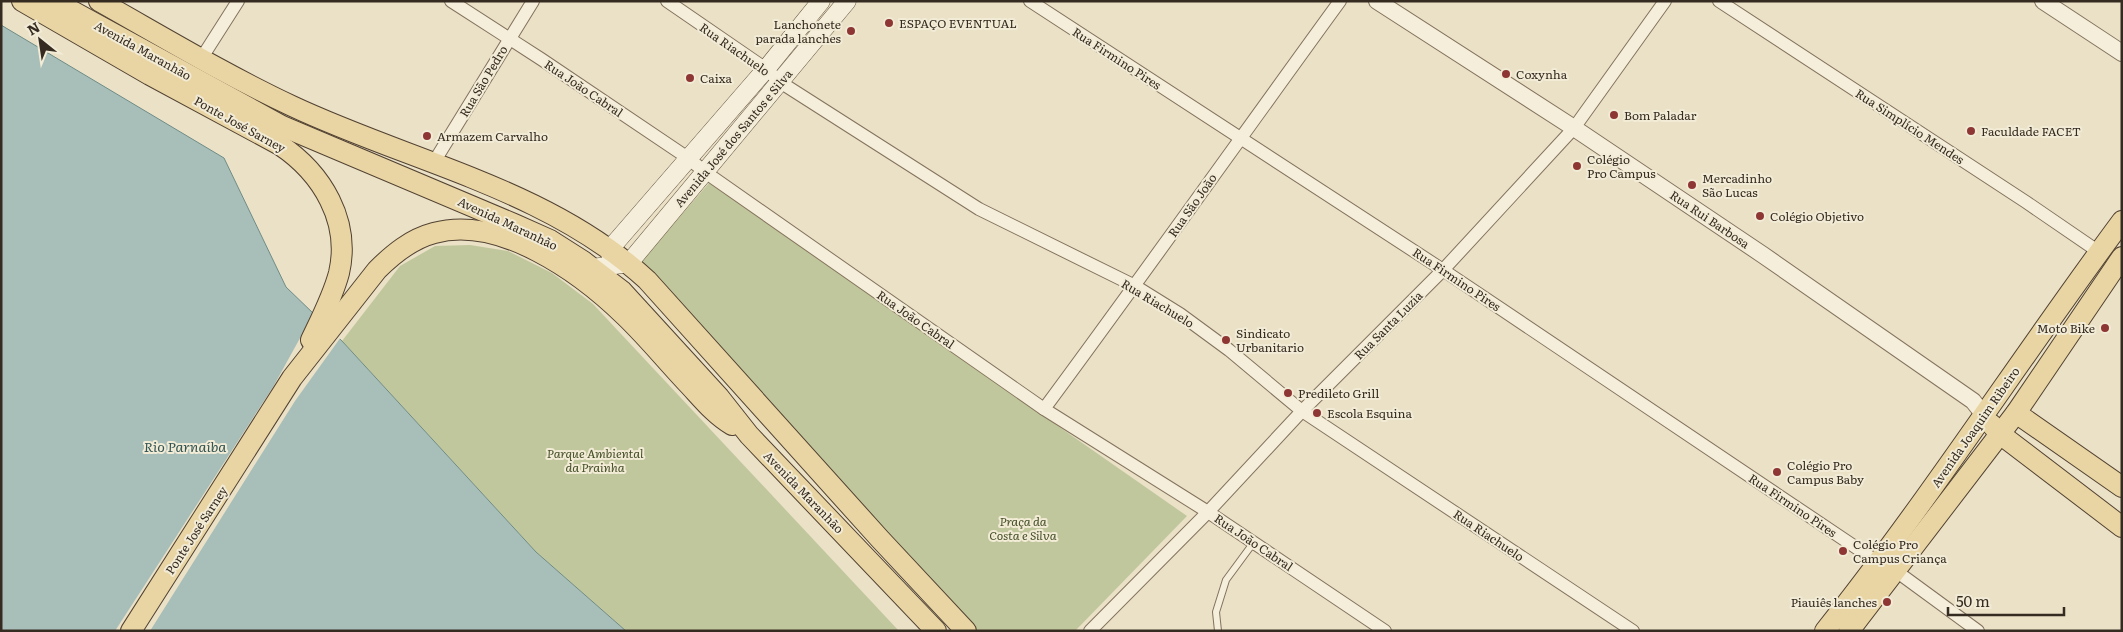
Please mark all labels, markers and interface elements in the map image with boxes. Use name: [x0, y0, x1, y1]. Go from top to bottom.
place label: ESPAÇO EVENTUAL: [899, 14, 1017, 32]
north arrow: [15, 15, 65, 65]
place label: Lanchonete parada lanches: [755, 15, 842, 47]
text: N: [23, 16, 43, 39]
street label: Avenida Maranhão: [91, 16, 195, 84]
marker: ESPAÇO EVENTUAL: [883, 17, 895, 29]
street label: Rua Riachuelo: [696, 18, 774, 80]
street label: Rua Firmino Pires: [1069, 22, 1165, 94]
marker: Lanchonete parada lanches: [845, 25, 857, 37]
street label: Rua São Pedro: [454, 42, 512, 120]
street label: Rua João Cabral: [541, 55, 627, 121]
street label: Avenida José dos Santos e Silva: [670, 65, 797, 211]
place label: Coxynha: [1516, 65, 1568, 83]
marker: Coxynha: [1500, 68, 1512, 80]
place label: Caixa: [700, 69, 733, 87]
marker: Caixa: [684, 72, 696, 84]
street label: Rua Simplício Mendes: [1852, 84, 1968, 168]
street label: Ponte José Sarney: [191, 91, 289, 157]
place label: Bom Paladar: [1624, 106, 1697, 124]
marker: Bom Paladar: [1608, 109, 1620, 121]
place label: Faculdade FACET: [1981, 122, 2081, 140]
marker: Faculdade FACET: [1965, 125, 1977, 137]
place label: Armazem Carvalho: [437, 127, 548, 145]
marker: Armazem Carvalho: [421, 130, 433, 142]
place label: Colégio Pro Campus: [1587, 150, 1656, 182]
marker: Colégio Pro Campus: [1571, 160, 1583, 172]
street label: Rua São João: [1163, 169, 1221, 241]
place label: Mercadinho São Lucas: [1702, 169, 1772, 201]
marker: Mercadinho São Lucas: [1686, 179, 1698, 191]
street label: Rua Rui Barbosa: [1667, 186, 1754, 253]
street label: Avenida Maranhão: [455, 192, 561, 254]
place label: Colégio Objetivo: [1770, 207, 1864, 225]
marker: Colégio Objetivo: [1754, 210, 1766, 222]
street label: Rua Firmino Pires: [1409, 243, 1505, 316]
street label: Rua Riachuelo: [1118, 274, 1198, 332]
street label: Rua João Cabral: [873, 285, 959, 353]
street label: Rua Santa Luzia: [1350, 286, 1427, 363]
place label: Moto Bike: [2037, 319, 2095, 337]
marker: Moto Bike: [2099, 322, 2111, 334]
place label: Sindicato Urbanitario: [1236, 324, 1304, 356]
marker: Sindicato Urbanitario: [1220, 334, 1232, 346]
street label: Avenida Joaquim Ribeiro: [1926, 363, 2024, 491]
place label: Predileto Grill: [1298, 384, 1379, 402]
marker: Predileto Grill: [1282, 387, 1294, 399]
place label: Escola Esquina: [1327, 404, 1412, 422]
marker: Escola Esquina: [1311, 407, 1323, 419]
water label: Rio Parnaíba: [144, 436, 226, 456]
park label: Parque Ambiental da Prainha: [547, 444, 644, 476]
street label: Avenida Maranhão: [760, 447, 848, 537]
place label: Colégio Pro Campus Baby: [1787, 456, 1864, 488]
marker: Colégio Pro Campus Baby: [1771, 466, 1783, 478]
street label: Rua Firmino Pires: [1745, 469, 1841, 542]
street label: Ponte José Sarney: [161, 482, 231, 578]
street label: Rua Riachuelo: [1450, 505, 1528, 565]
street label: Rua João Cabral: [1211, 509, 1297, 575]
park label: Praça da Costa e Silva: [989, 512, 1057, 544]
place label: Colégio Pro Campus Criança: [1853, 535, 1947, 567]
marker: Colégio Pro Campus Criança: [1837, 545, 1849, 557]
scale bar: [1948, 584, 2064, 616]
text: 50 m: [1956, 589, 1990, 612]
place label: Piauiês lanches: [1791, 593, 1878, 611]
marker: Piauiês lanches: [1881, 596, 1893, 608]

